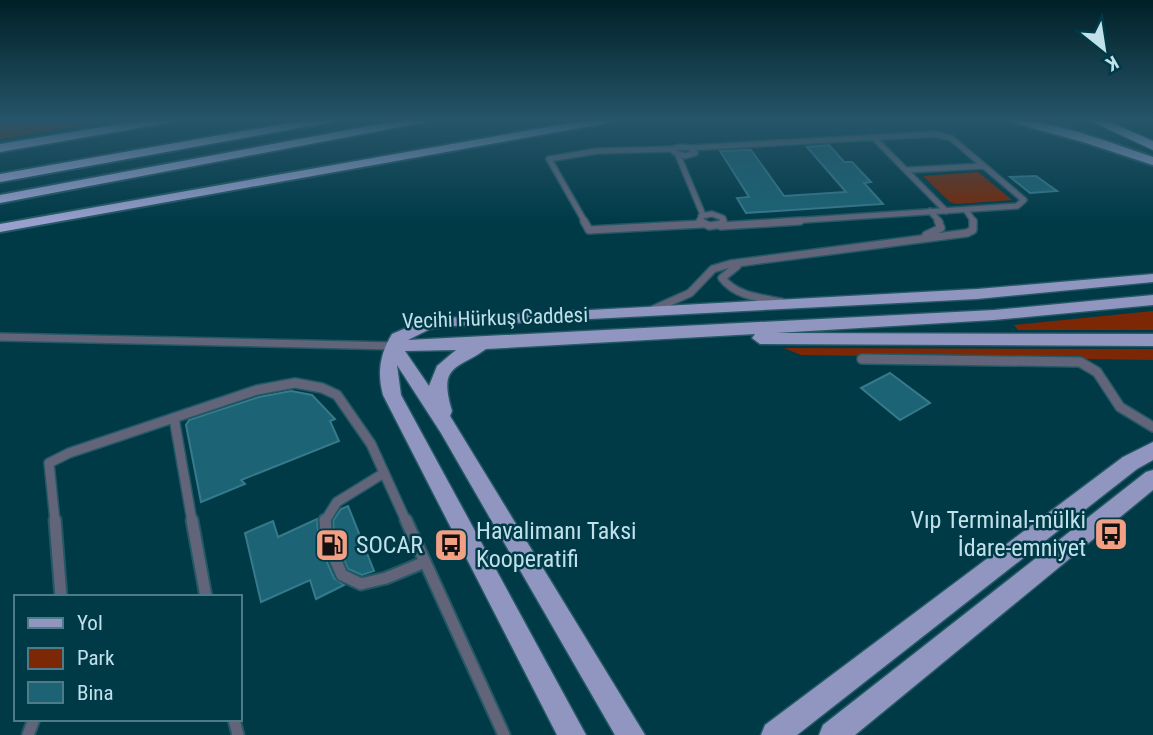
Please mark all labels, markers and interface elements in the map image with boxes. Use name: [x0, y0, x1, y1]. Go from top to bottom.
north arrow: [1069, 14, 1139, 84]
text: K: [1102, 51, 1123, 76]
street label: Vecihi Hürkuş Caddesi: [402, 303, 588, 333]
place label: Vıp Terminal-mülki İdare-emniyet: [910, 506, 1086, 562]
bus stop icon: Vıp Terminal-mülki İdare-emniyet: [1092, 515, 1130, 553]
place label: Havalimanı Taksi Kooperatifi: [476, 517, 637, 573]
fuel station icon: SOCAR: [313, 526, 351, 564]
bus stop icon: Havalimanı Taksi Kooperatifi: [432, 526, 470, 564]
place label: SOCAR: [356, 531, 423, 559]
legend: [14, 595, 242, 721]
text: Yol: [77, 611, 103, 635]
text: Park: [77, 646, 115, 670]
text: Bina: [77, 681, 114, 705]

